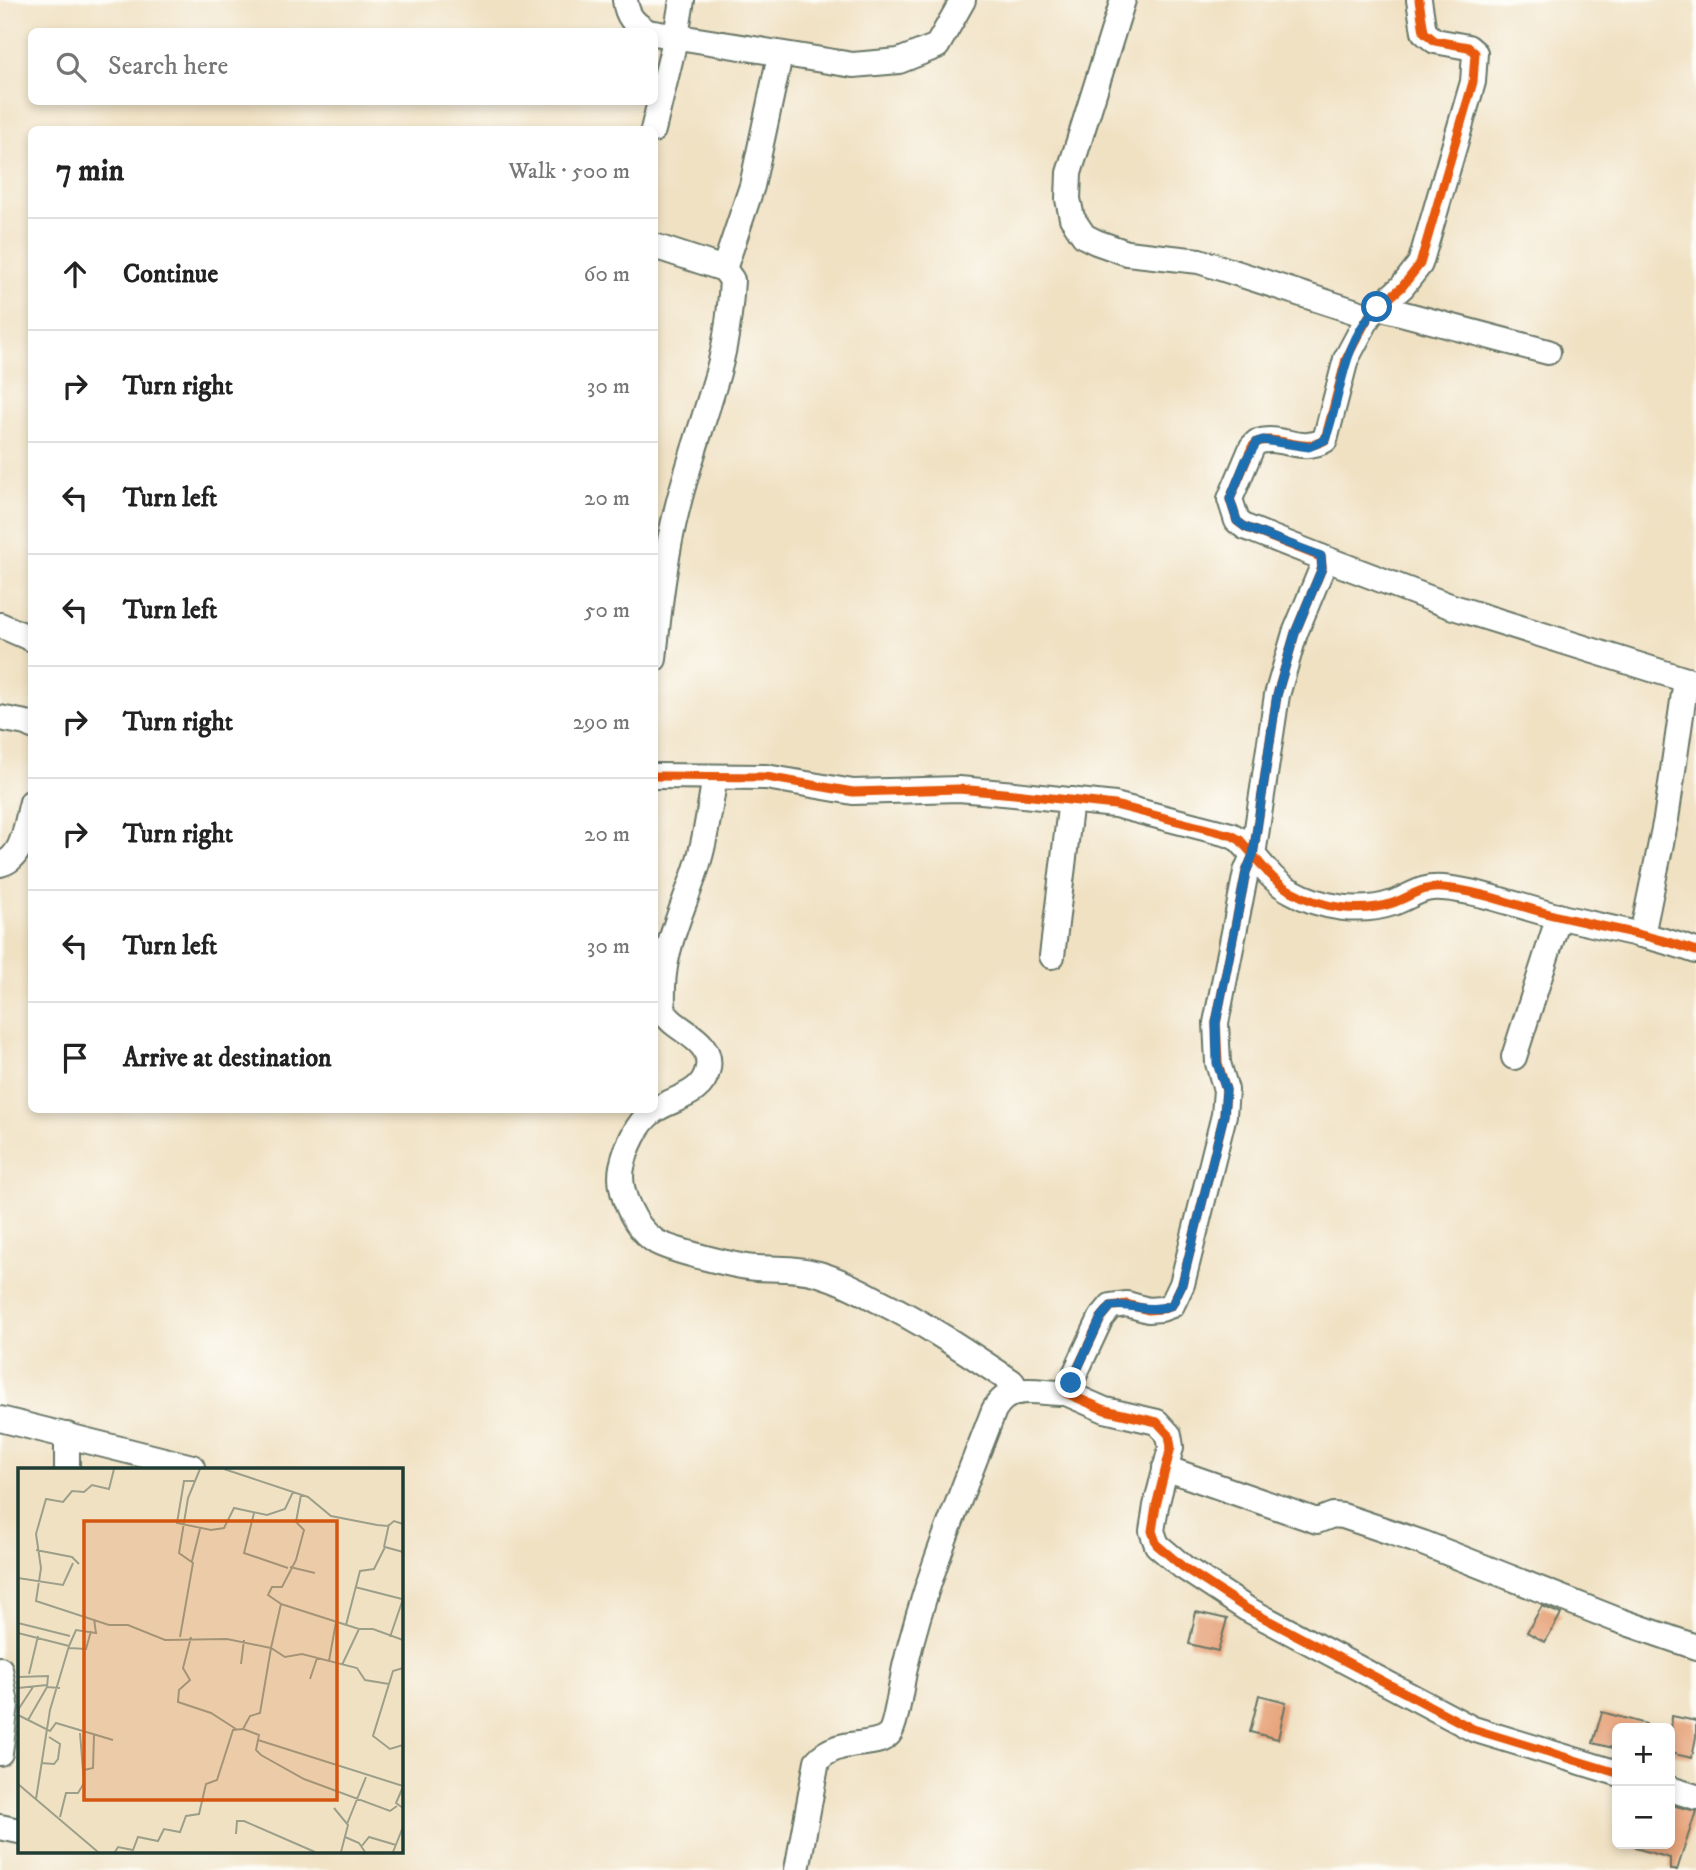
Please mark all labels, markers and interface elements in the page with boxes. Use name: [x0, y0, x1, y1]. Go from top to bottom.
search box: [28, 28, 658, 105]
icon: search: [52, 48, 90, 86]
text: Search here: [108, 50, 228, 83]
text: 7 min: [56, 153, 124, 190]
text: Walk · 500 m: [508, 157, 630, 186]
icon: ahead: [56, 255, 94, 293]
text: Continue: [123, 258, 218, 291]
text: 60 m: [583, 260, 630, 289]
route start: [1361, 291, 1392, 322]
icon: right: [56, 367, 94, 405]
text: Turn right: [123, 370, 233, 403]
text: 30 m: [587, 372, 630, 401]
icon: left: [56, 479, 94, 517]
text: Turn left: [123, 482, 217, 515]
text: 20 m: [584, 484, 630, 513]
icon: left: [56, 591, 94, 629]
text: Turn left: [123, 594, 217, 627]
text: 50 m: [584, 596, 630, 625]
icon: right: [56, 703, 94, 741]
text: Turn right: [123, 706, 233, 739]
text: 290 m: [573, 708, 630, 737]
icon: right: [56, 815, 94, 853]
text: Turn right: [123, 818, 233, 851]
text: 20 m: [584, 820, 630, 849]
icon: left: [56, 927, 94, 965]
text: Turn left: [123, 930, 217, 963]
text: 30 m: [587, 932, 630, 961]
icon: arrive: [56, 1039, 94, 1077]
text: Arrive at destination: [123, 1042, 332, 1075]
route end: [1055, 1367, 1086, 1398]
inset map: [18, 1468, 402, 1853]
map controls: [1612, 1723, 1675, 1849]
button: +: [1612, 1723, 1675, 1786]
button: −: [1612, 1786, 1675, 1849]

